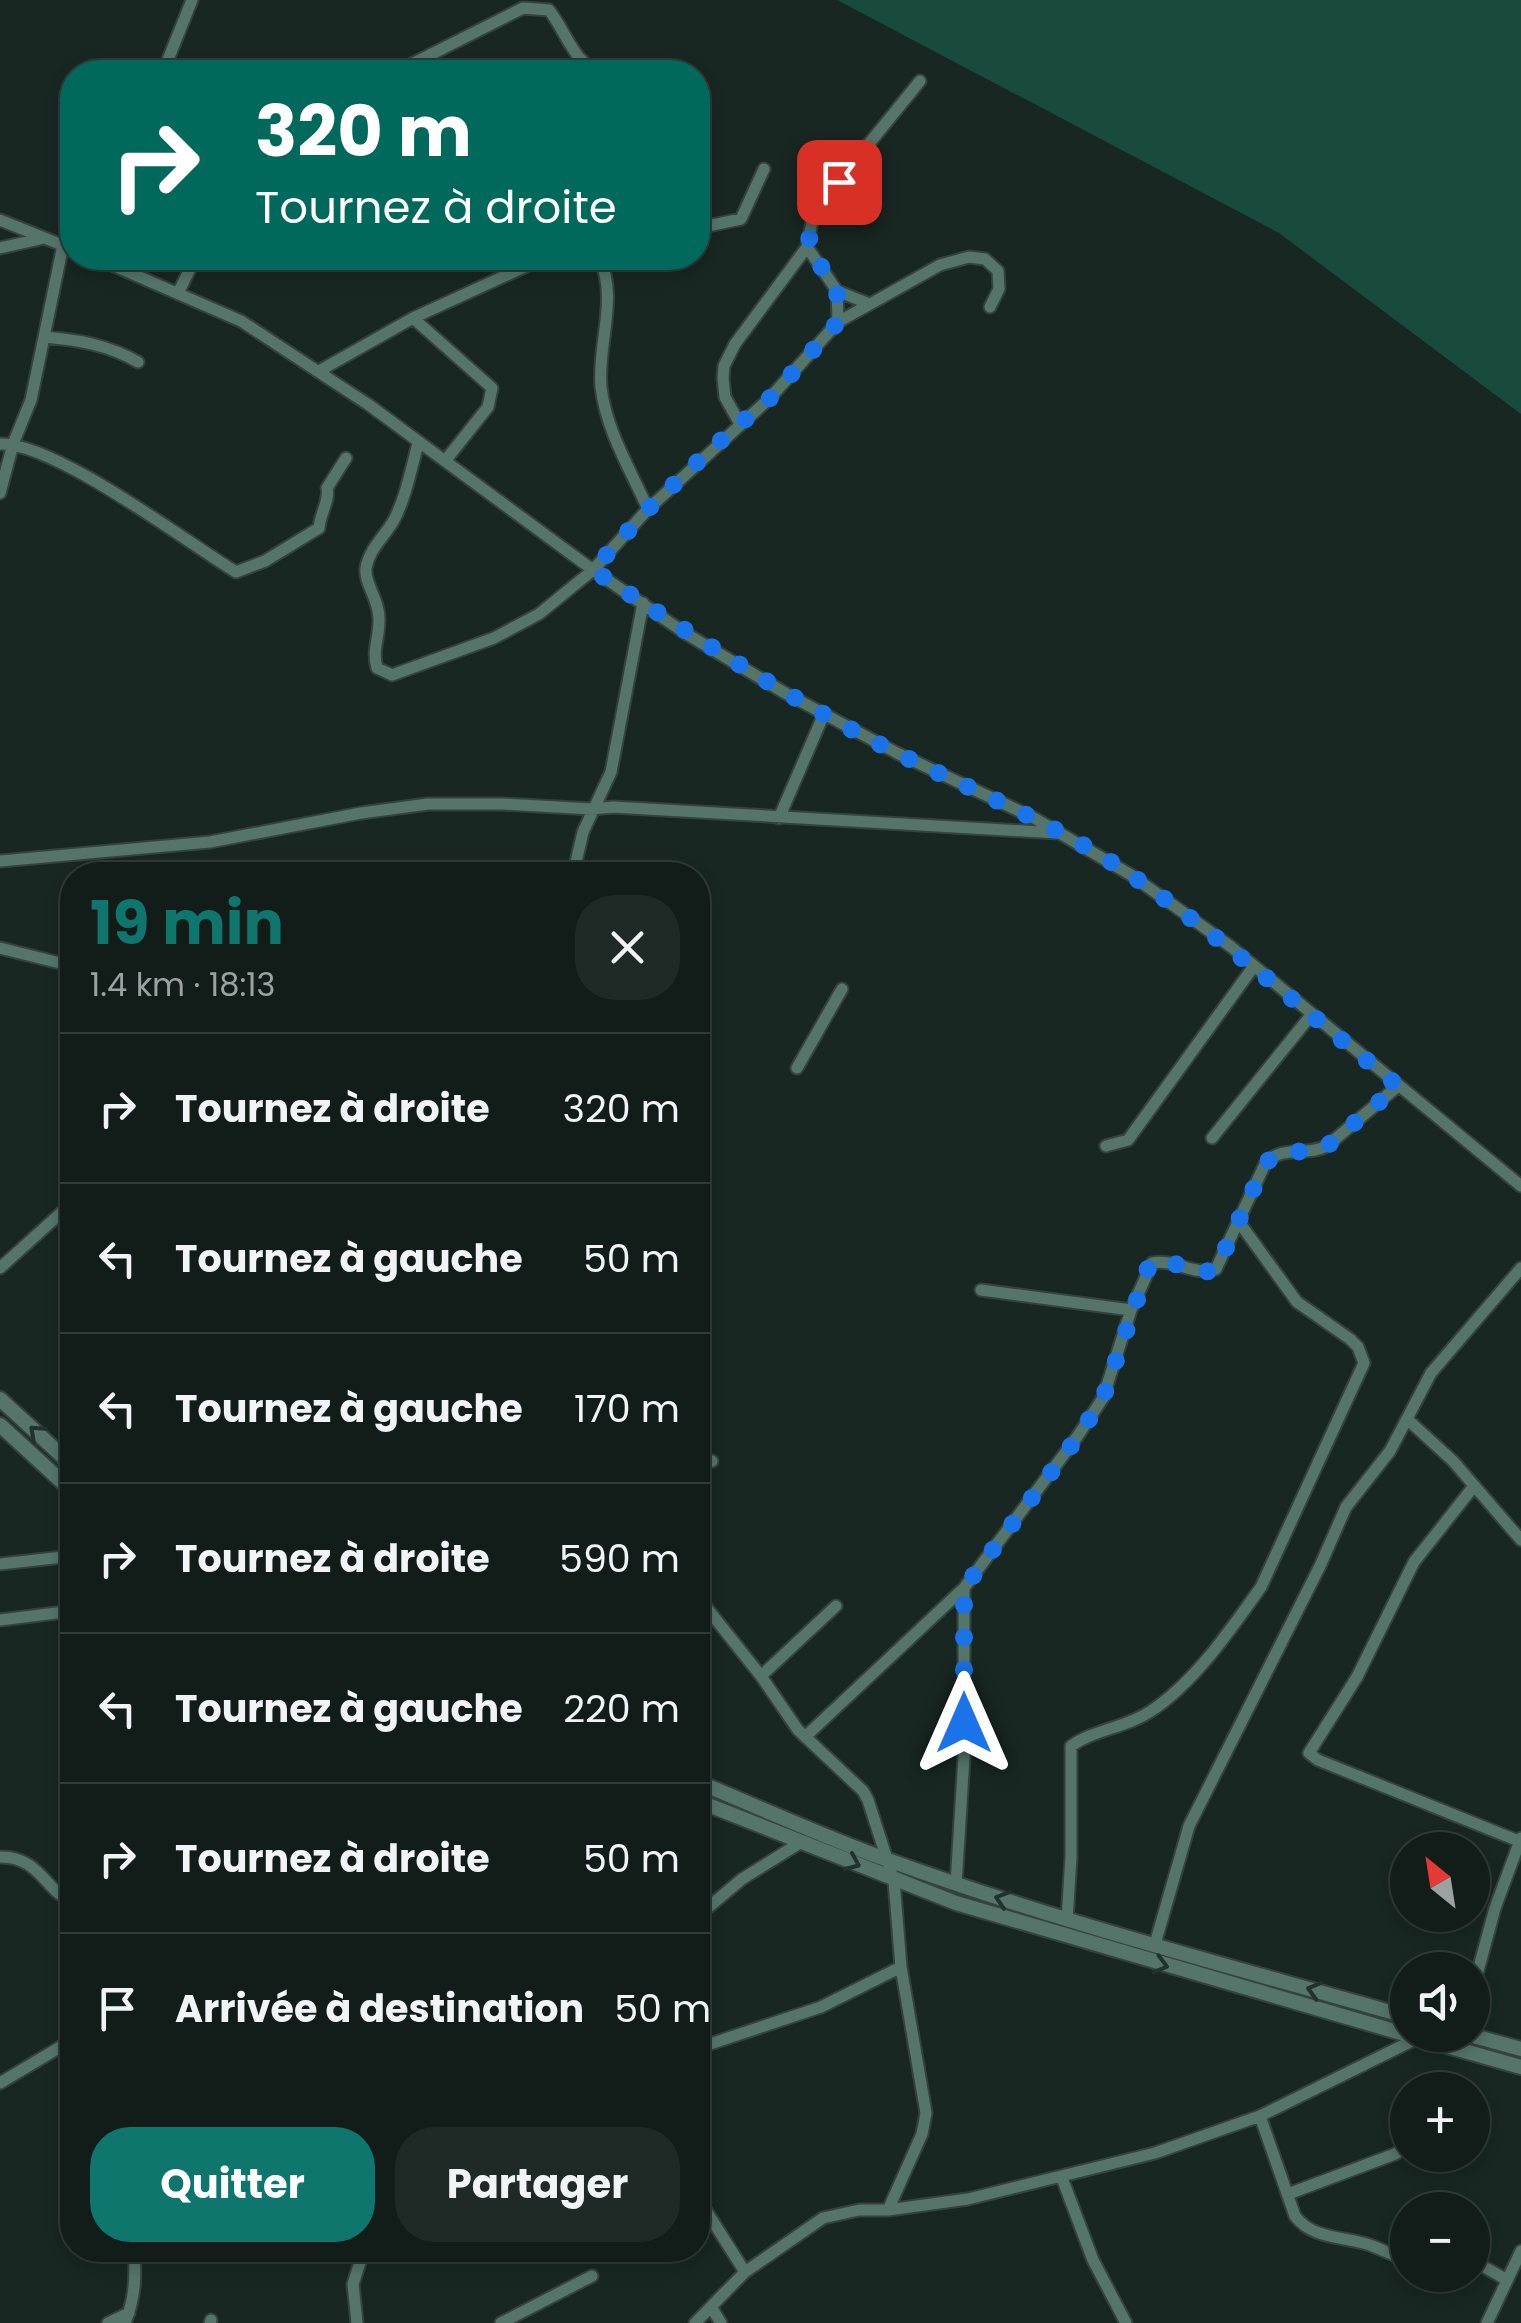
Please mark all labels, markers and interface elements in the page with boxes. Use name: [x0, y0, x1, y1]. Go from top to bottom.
text: 320 m: [255, 82, 472, 181]
icon: right: [90, 100, 220, 230]
pin: [797, 140, 882, 225]
icon: arrive: [812, 155, 867, 210]
text: Tournez à droite: [255, 176, 617, 239]
text: 19 min: [90, 881, 284, 965]
button: close: [575, 895, 680, 1000]
text: 1.4 km · 18:13: [90, 962, 275, 1007]
icon: right: [90, 1081, 145, 1136]
text: Tournez à droite: [175, 1082, 490, 1135]
text: 320 m: [563, 1082, 680, 1135]
icon: left: [90, 1231, 145, 1286]
text: Tournez à gauche: [175, 1232, 523, 1285]
text: 50 m: [583, 1232, 680, 1285]
icon: left: [90, 1381, 145, 1436]
text: Tournez à gauche: [175, 1382, 523, 1435]
text: 170 m: [574, 1382, 680, 1435]
one-way arrow: [29, 1426, 48, 1444]
icon: right: [90, 1531, 145, 1586]
text: Tournez à droite: [175, 1532, 490, 1585]
text: 590 m: [559, 1532, 680, 1585]
position arrow: [912, 1671, 1016, 1775]
icon: left: [90, 1681, 145, 1736]
text: Tournez à gauche: [175, 1682, 523, 1735]
text: 220 m: [563, 1682, 680, 1735]
icon: right: [90, 1831, 145, 1886]
text: Tournez à droite: [175, 1832, 490, 1885]
text: 50 m: [583, 1832, 680, 1885]
north arrow: [1390, 1832, 1490, 1932]
map controls: [1390, 1832, 1490, 2292]
one-way arrow: [843, 1851, 861, 1871]
one-way arrow: [994, 1891, 1011, 1911]
button: sound: [1390, 1952, 1490, 2052]
one-way arrow: [1152, 1953, 1170, 1974]
icon: arrive: [90, 1981, 145, 2036]
one-way arrow: [1306, 1981, 1323, 2002]
text: Arrivée à destination: [175, 1982, 584, 2035]
text: 50 m: [614, 1982, 711, 2035]
button: +: [1390, 2072, 1490, 2172]
button: Quitter: [90, 2127, 375, 2242]
button: Partager: [395, 2127, 680, 2242]
button: −: [1390, 2192, 1490, 2292]

